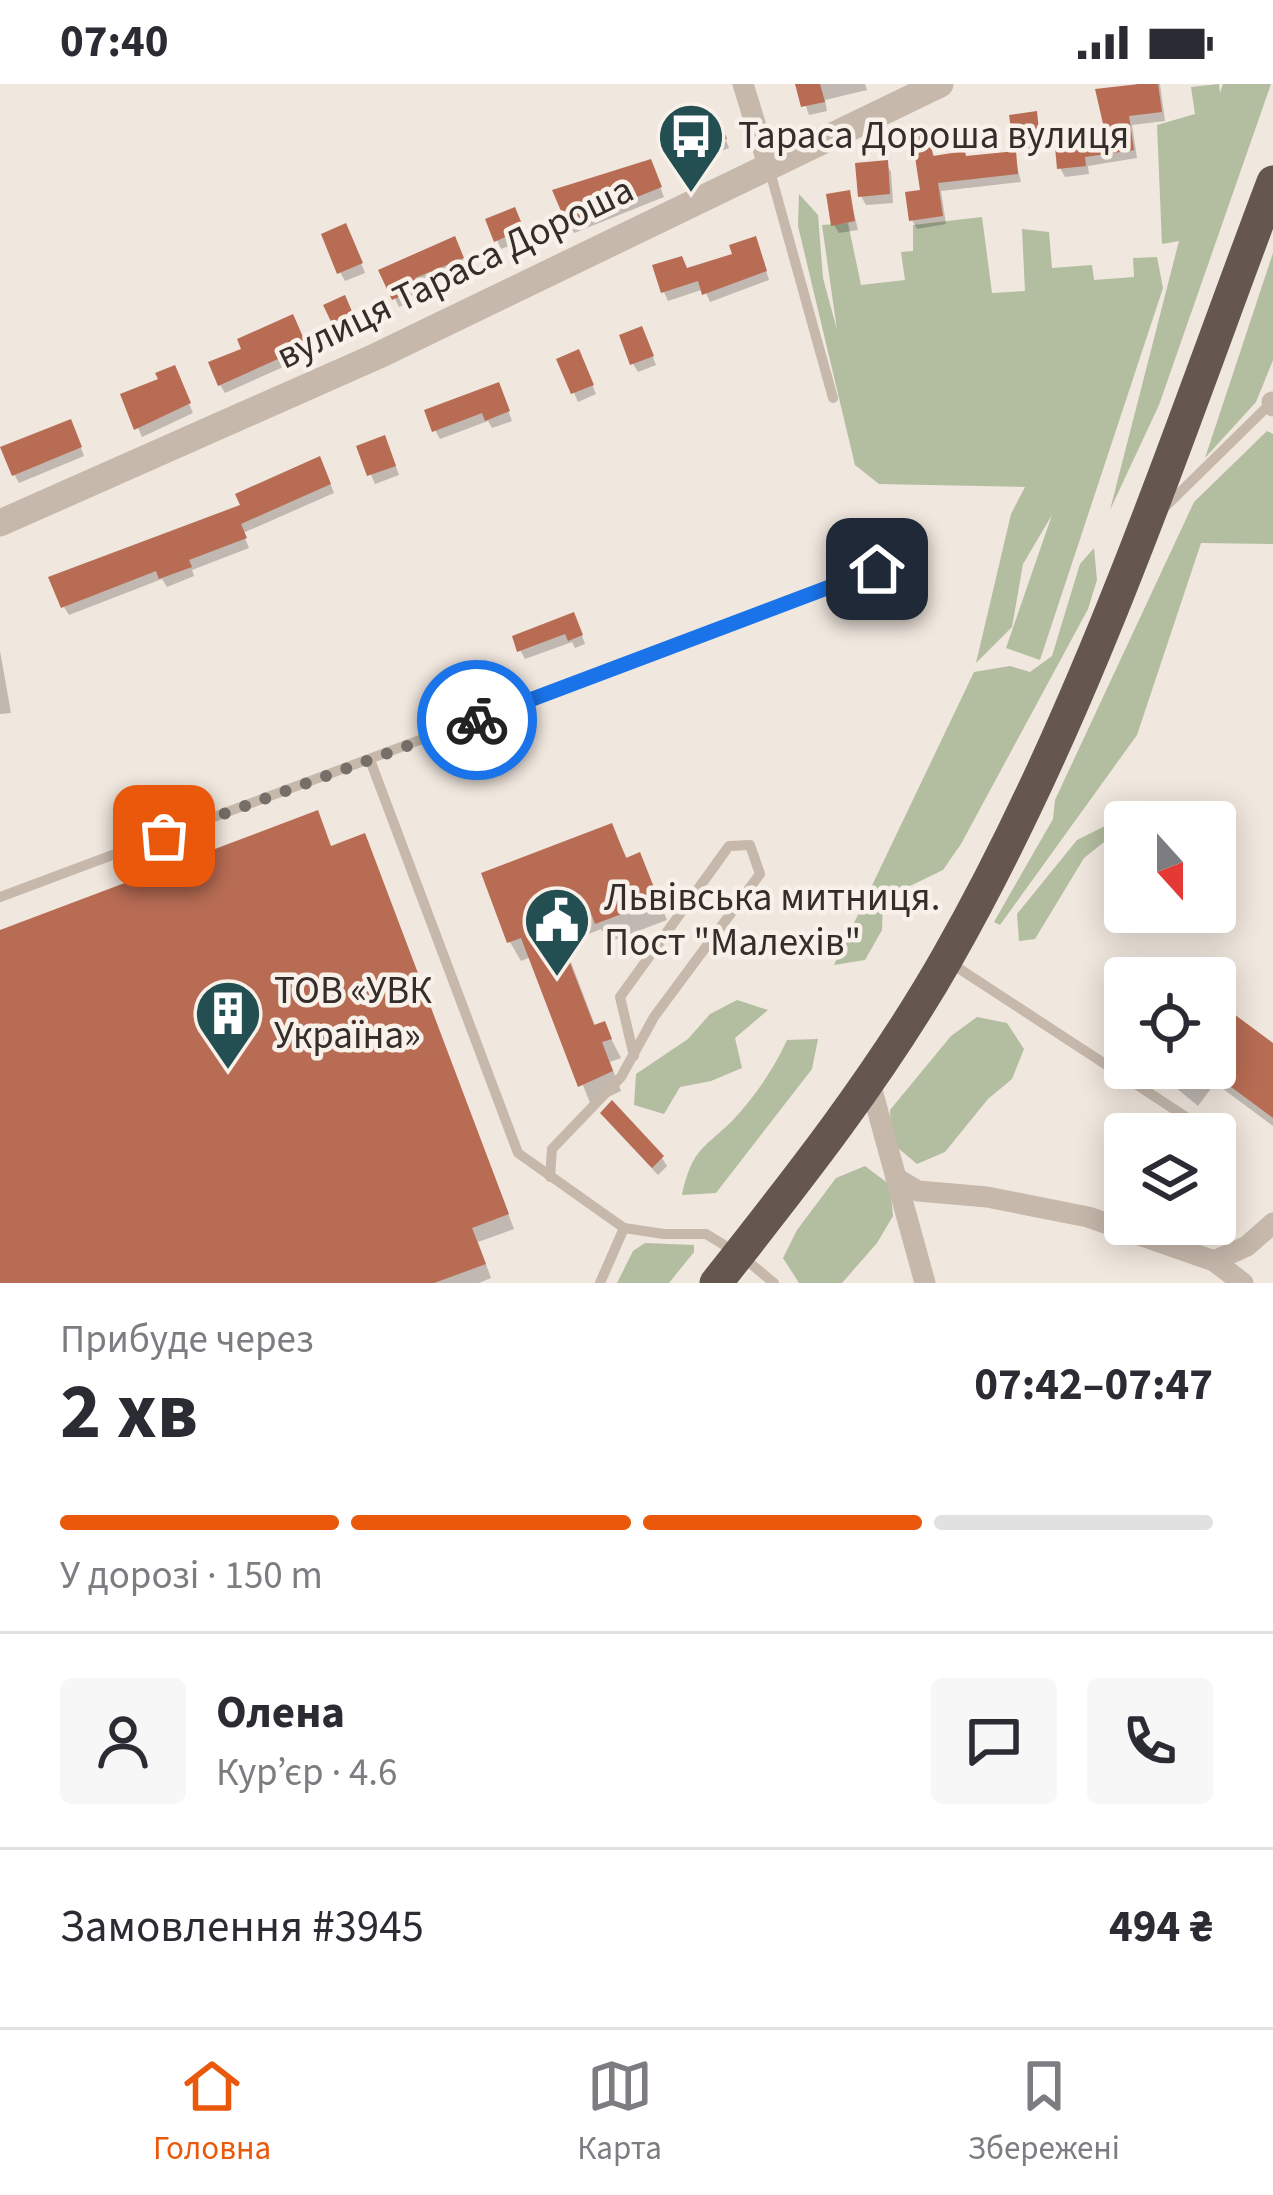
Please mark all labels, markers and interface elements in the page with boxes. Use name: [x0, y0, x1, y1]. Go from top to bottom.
text: 07:40: [60, 10, 169, 74]
bus stop icon: Тараса Дороша вулиця: [656, 101, 726, 195]
place label: Тараса Дороша вулиця: [738, 108, 1129, 164]
street label: вулиця Тараса Дороша: [267, 162, 643, 384]
pin: [826, 518, 928, 620]
icon: home: [844, 536, 910, 602]
courier: [417, 660, 537, 780]
icon: bike: [444, 687, 510, 753]
pin: [113, 785, 215, 887]
north arrow: [1104, 801, 1236, 933]
map controls: [1104, 801, 1236, 1245]
icon: bag: [131, 803, 197, 869]
place label: Львівська митниця. Пост "Малехів": [604, 870, 940, 971]
public building icon: Львівська митниця. Пост "Малехів": [522, 885, 592, 979]
button: locate: [1104, 957, 1236, 1089]
place label: ТОВ «УВК Україна»: [274, 963, 432, 1064]
building icon: ТОВ «УВК Україна»: [193, 978, 263, 1072]
button: layers: [1104, 1113, 1236, 1245]
text: Прибуде через: [60, 1312, 314, 1368]
text: 07:42–07:47: [974, 1353, 1213, 1417]
text: 2 хв: [60, 1357, 198, 1468]
text: У дорозі · 150 m: [60, 1548, 323, 1604]
button: person: [60, 1678, 186, 1804]
button: chat: [931, 1678, 1057, 1804]
button: phone: [1087, 1678, 1213, 1804]
text: Олена: [216, 1681, 345, 1745]
text: Кур’єр · 4.6: [216, 1745, 397, 1801]
text: Замовлення #3945: [60, 1895, 424, 1959]
text: 494 ₴: [1109, 1895, 1213, 1959]
tab: Головна: [153, 2053, 271, 2172]
tab: Карта: [577, 2053, 662, 2172]
tab: Збережені: [968, 2053, 1120, 2172]

